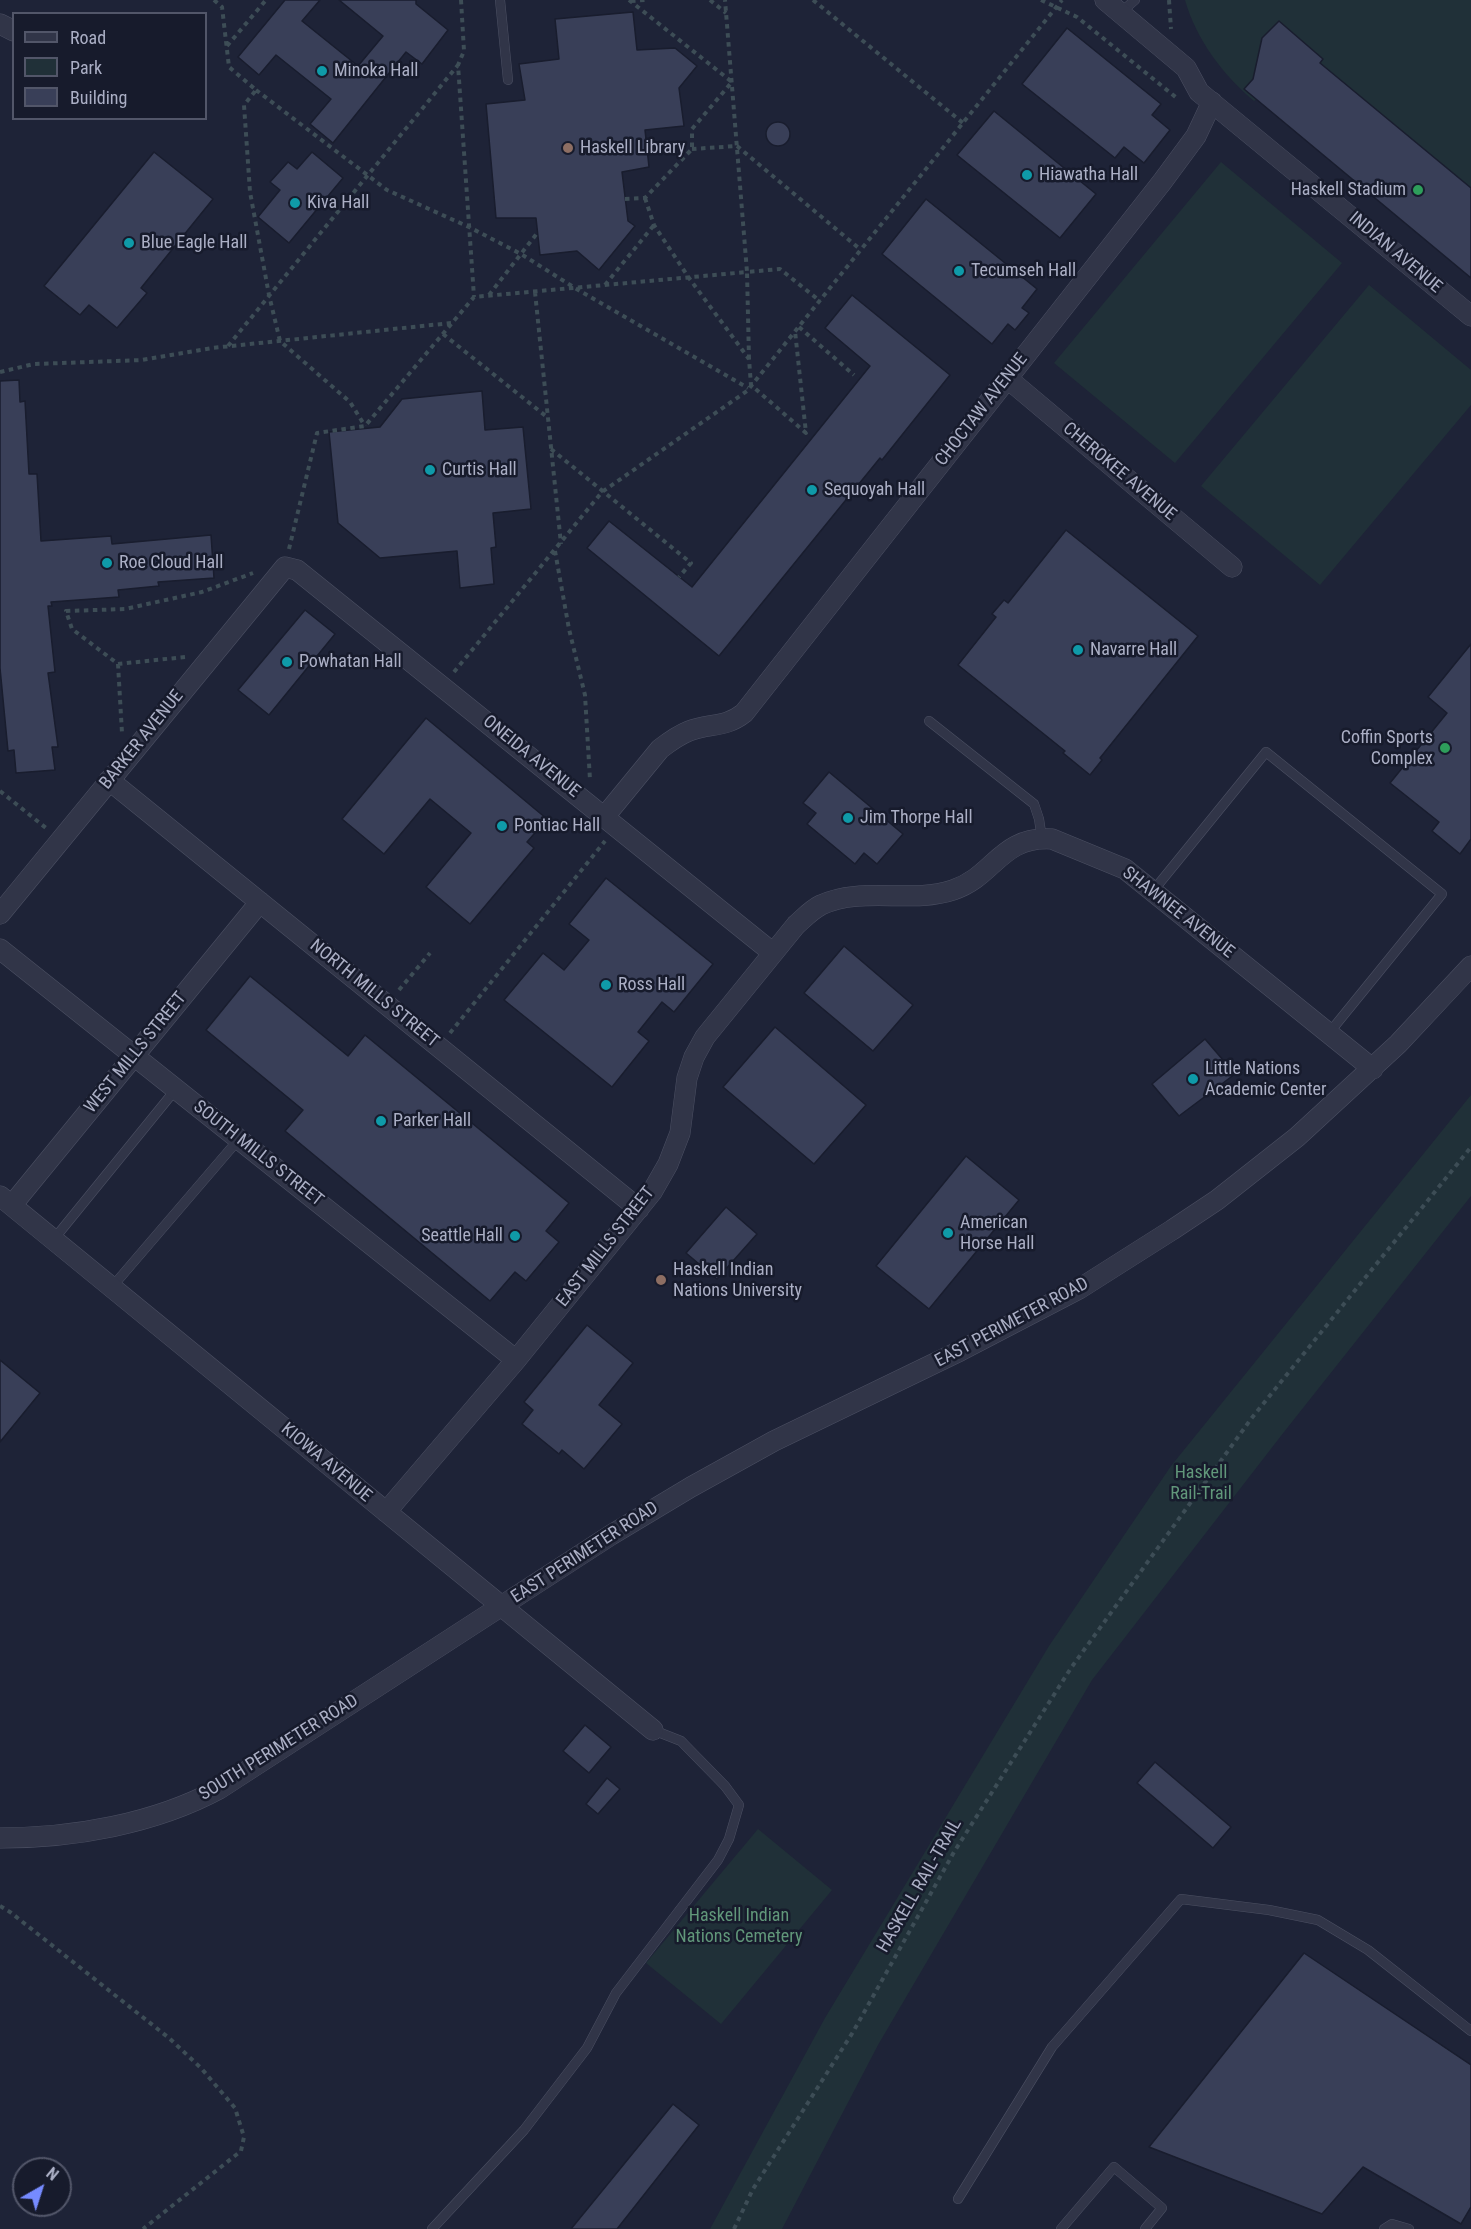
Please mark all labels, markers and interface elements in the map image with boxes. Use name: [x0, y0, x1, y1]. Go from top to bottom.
legend: [12, 12, 207, 120]
text: Road: [70, 27, 106, 48]
text: Park: [70, 57, 102, 78]
place label: Minoka Hall: [334, 60, 418, 82]
marker: Minoka Hall: [315, 64, 329, 78]
text: Building: [70, 87, 127, 108]
place label: Haskell Library: [580, 137, 685, 159]
marker: Haskell Library: [561, 141, 575, 155]
place label: Hiawatha Hall: [1039, 164, 1138, 186]
marker: Hiawatha Hall: [1020, 168, 1034, 182]
place label: Haskell Stadium: [1291, 179, 1406, 201]
marker: Haskell Stadium: [1411, 183, 1425, 197]
place label: Kiva Hall: [307, 192, 369, 214]
marker: Kiva Hall: [288, 196, 302, 210]
street label: INDIAN AVENUE: [1344, 208, 1446, 298]
place label: Blue Eagle Hall: [141, 232, 247, 254]
marker: Blue Eagle Hall: [122, 236, 136, 250]
place label: Tecumseh Hall: [971, 260, 1076, 282]
marker: Tecumseh Hall: [952, 264, 966, 278]
street label: CHOCTAW AVENUE: [931, 349, 1033, 471]
street label: CHEROKEE AVENUE: [1058, 418, 1180, 526]
place label: Curtis Hall: [442, 459, 517, 481]
marker: Curtis Hall: [423, 463, 437, 477]
place label: Sequoyah Hall: [824, 479, 925, 501]
marker: Sequoyah Hall: [805, 483, 819, 497]
place label: Roe Cloud Hall: [119, 552, 223, 574]
marker: Roe Cloud Hall: [100, 556, 114, 570]
place label: Navarre Hall: [1090, 639, 1177, 661]
marker: Navarre Hall: [1071, 643, 1085, 657]
place label: Powhatan Hall: [299, 651, 402, 673]
marker: Powhatan Hall: [280, 655, 294, 669]
street label: BARKER AVENUE: [96, 686, 188, 794]
street label: ONEIDA AVENUE: [478, 711, 584, 803]
place label: Coffin Sports Complex: [1341, 727, 1433, 770]
marker: Coffin Sports Complex: [1438, 741, 1452, 755]
place label: Jim Thorpe Hall: [860, 807, 973, 829]
marker: Jim Thorpe Hall: [841, 811, 855, 825]
place label: Pontiac Hall: [514, 815, 600, 837]
marker: Pontiac Hall: [495, 819, 509, 833]
street label: SHAWNEE AVENUE: [1118, 863, 1238, 963]
street label: NORTH MILLS STREET: [305, 935, 443, 1053]
place label: Ross Hall: [618, 974, 685, 996]
marker: Ross Hall: [599, 978, 613, 992]
street label: WEST MILLS STREET: [80, 988, 192, 1118]
place label: Little Nations Academic Center: [1205, 1058, 1326, 1100]
marker: Little Nations Academic Center: [1186, 1072, 1200, 1086]
street label: SOUTH MILLS STREET: [189, 1096, 327, 1212]
place label: Parker Hall: [393, 1110, 471, 1132]
marker: Parker Hall: [374, 1114, 388, 1128]
street label: EAST MILLS STREET: [552, 1183, 660, 1311]
place label: American Horse Hall: [960, 1212, 1035, 1254]
place label: Seattle Hall: [421, 1225, 503, 1247]
marker: American Horse Hall: [941, 1226, 955, 1240]
marker: Seattle Hall: [508, 1229, 522, 1243]
place label: Haskell Indian Nations University: [673, 1259, 802, 1302]
marker: Haskell Indian Nations University: [654, 1273, 668, 1287]
street label: EAST PERIMETER ROAD: [932, 1273, 1092, 1373]
street label: KIOWA AVENUE: [276, 1419, 376, 1507]
park label: Haskell Rail-Trail: [1170, 1462, 1232, 1504]
street label: EAST PERIMETER ROAD: [508, 1497, 662, 1609]
street label: SOUTH PERIMETER ROAD: [195, 1690, 363, 1806]
street label: HASKELL RAIL-TRAIL: [873, 1815, 967, 1957]
park label: Haskell Indian Nations Cemetery: [676, 1905, 802, 1948]
north arrow: [12, 2157, 72, 2217]
text: N: [43, 2164, 62, 2185]

